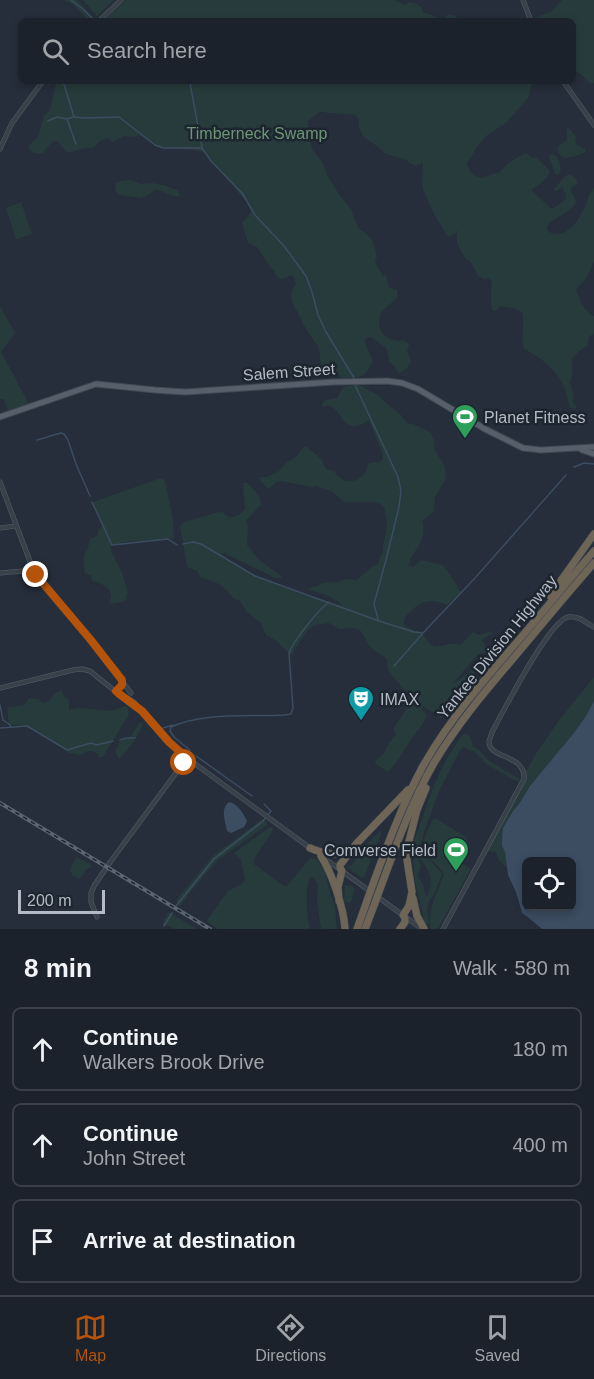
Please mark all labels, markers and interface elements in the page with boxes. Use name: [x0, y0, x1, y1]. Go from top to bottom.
search box: [18, 18, 576, 84]
icon: search: [39, 35, 72, 68]
text: Search here: [87, 38, 207, 63]
park label: Timberneck Swamp: [187, 125, 327, 142]
street label: Salem Street: [242, 360, 336, 384]
sports icon: Planet Fitness: [450, 402, 480, 440]
place label: Planet Fitness: [484, 409, 585, 426]
route end: [22, 561, 48, 587]
street label: Yankee Division Highway: [434, 572, 560, 722]
theatre icon: IMAX: [346, 684, 376, 722]
place label: IMAX: [380, 691, 419, 708]
route start: [170, 749, 196, 775]
sports icon: Comverse Field: [441, 835, 471, 873]
place label: Comverse Field: [324, 842, 436, 859]
map controls: [522, 857, 576, 911]
button: locate: [522, 857, 576, 911]
scale bar: [18, 887, 105, 914]
text: 200 m: [27, 892, 71, 909]
text: 8 min: [24, 953, 92, 983]
text: Walk · 580 m: [453, 957, 570, 979]
text: Continue: [83, 1025, 178, 1050]
icon: ahead: [26, 1033, 59, 1066]
text: 180 m: [512, 1038, 568, 1060]
text: Walkers Brook Drive: [83, 1051, 265, 1073]
text: Continue: [83, 1121, 178, 1146]
icon: ahead: [26, 1129, 59, 1162]
text: 400 m: [512, 1134, 568, 1156]
text: John Street: [83, 1147, 185, 1169]
icon: arrive: [26, 1225, 59, 1258]
text: Arrive at destination: [83, 1228, 296, 1253]
tab: Map: [74, 1311, 107, 1365]
tab: Directions: [255, 1311, 326, 1365]
tab: Saved: [475, 1311, 520, 1365]

